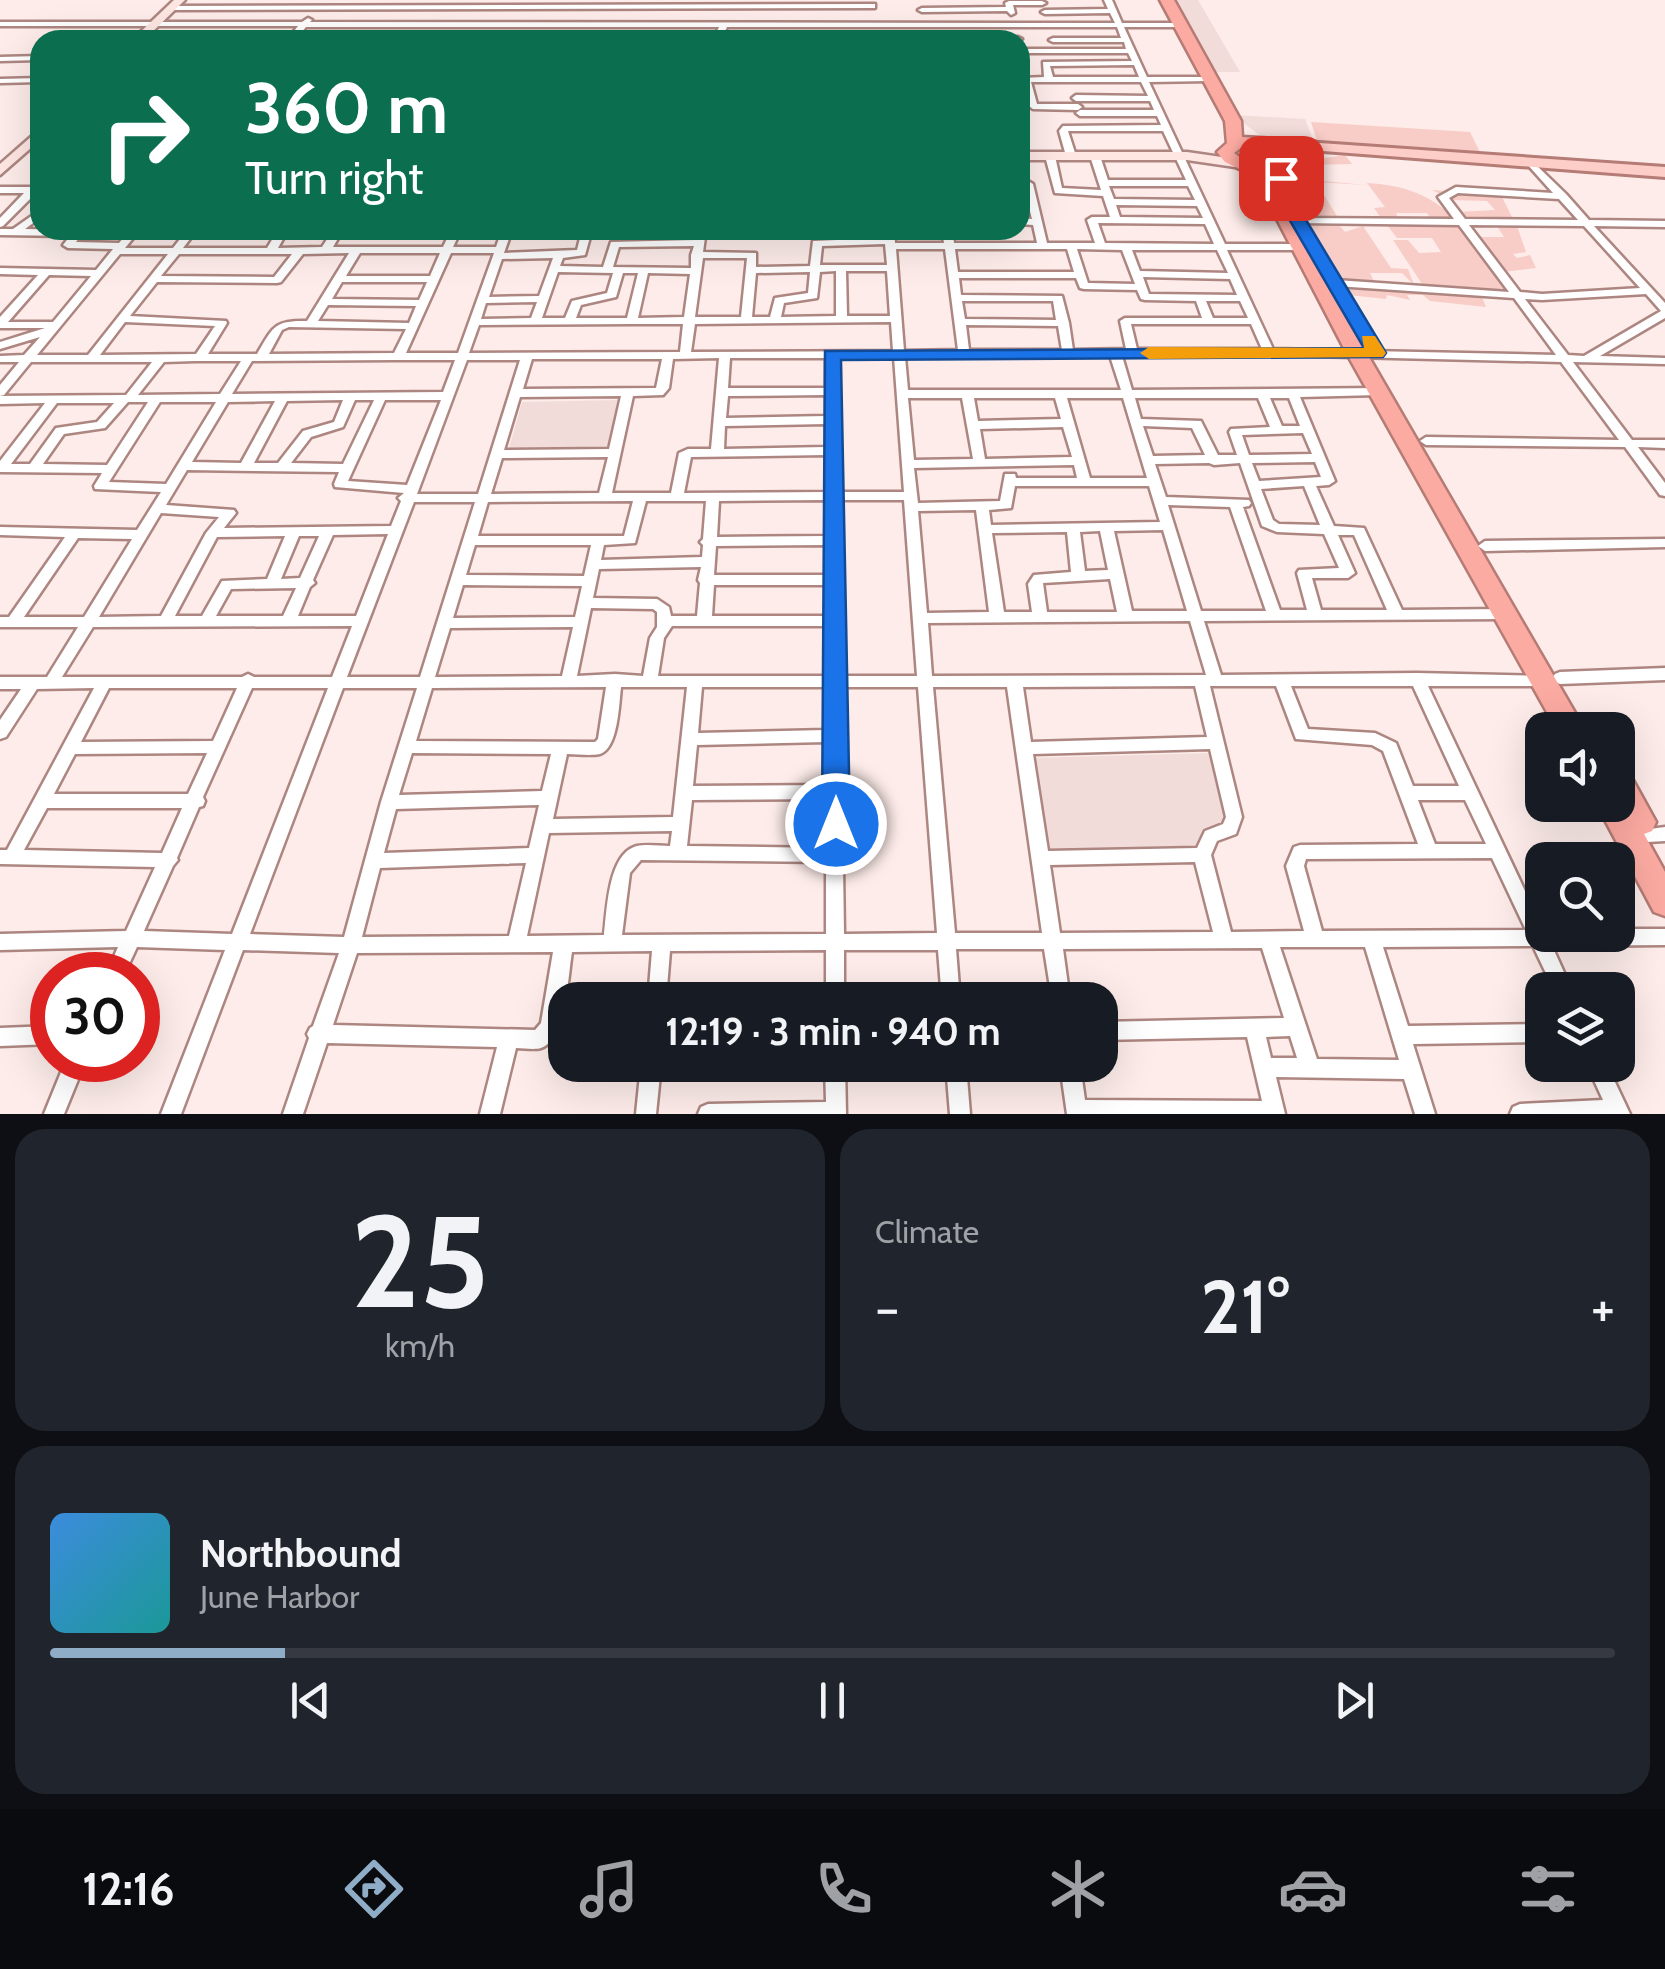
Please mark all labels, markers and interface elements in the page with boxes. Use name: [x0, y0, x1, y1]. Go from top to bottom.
text: 360 m: [245, 65, 448, 151]
icon: right: [80, 70, 210, 200]
pin: [1239, 136, 1324, 221]
text: Turn right: [245, 151, 424, 205]
icon: arrive: [1254, 151, 1309, 206]
map controls: [1525, 712, 1635, 1082]
button: sound: [1525, 712, 1635, 822]
position arrow: [784, 772, 888, 876]
button: search: [1525, 842, 1635, 952]
speed limit sign: 30: [30, 952, 160, 1082]
button: layers: [1525, 972, 1635, 1082]
text: 12:19 · 3 min · 940 m: [665, 1008, 1001, 1055]
text: 25: [351, 1182, 489, 1340]
text: Climate: [875, 1212, 979, 1251]
text: 21°: [1200, 1261, 1290, 1352]
text: −: [875, 1274, 899, 1341]
text: +: [1591, 1274, 1615, 1341]
text: km/h: [385, 1326, 455, 1365]
text: Northbound: [200, 1530, 402, 1577]
text: June Harbor: [200, 1577, 359, 1616]
icon: previous: [283, 1673, 338, 1728]
icon: pause: [805, 1673, 860, 1728]
icon: next: [1327, 1673, 1382, 1728]
icon: directions: [339, 1854, 409, 1924]
icon: music: [574, 1854, 644, 1924]
icon: phone: [809, 1854, 879, 1924]
icon: climate: [1043, 1854, 1113, 1924]
icon: car: [1278, 1854, 1348, 1924]
icon: filters: [1513, 1854, 1583, 1924]
text: 12:16: [82, 1862, 175, 1916]

